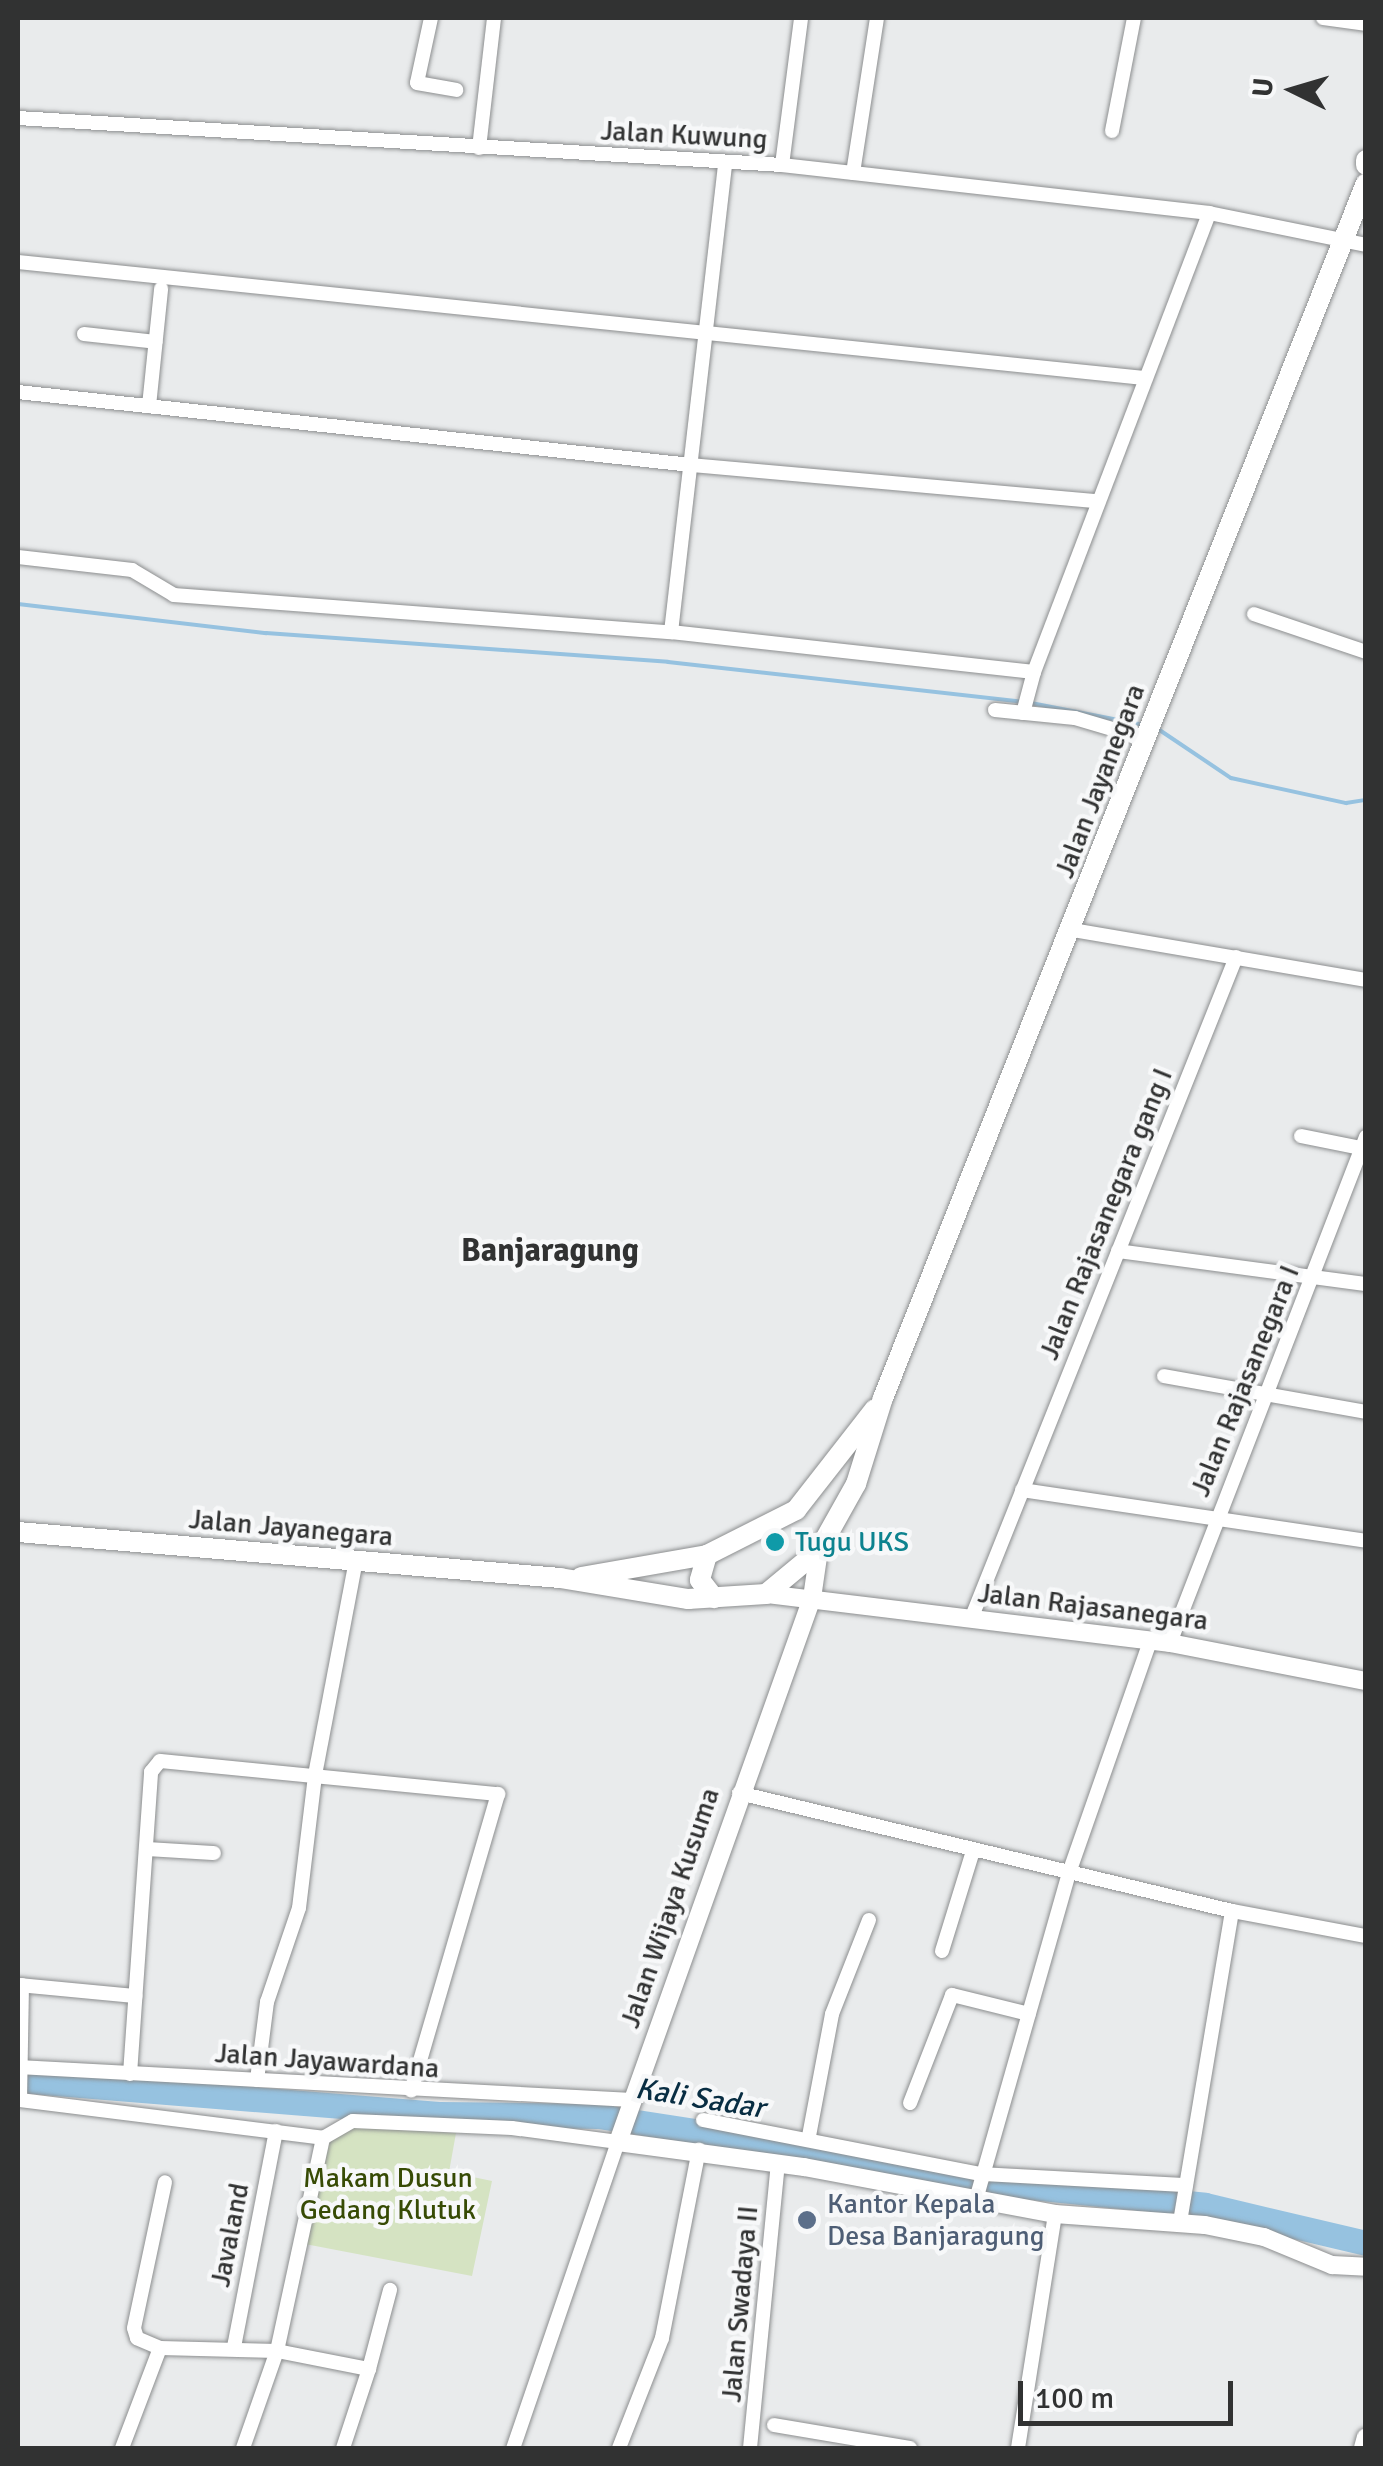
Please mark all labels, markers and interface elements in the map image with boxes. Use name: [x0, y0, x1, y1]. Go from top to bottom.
north arrow: [1243, 40, 1343, 140]
text: U: [1245, 77, 1281, 98]
street label: Jalan Kuwung: [600, 114, 768, 156]
street label: Jalan Jayanegara: [1048, 679, 1152, 883]
street label: Jalan Rajasanegara gang I: [1032, 1063, 1180, 1365]
district label: Banjaragung: [461, 1232, 639, 1270]
street label: Jalan Rajasanegara I: [1183, 1261, 1307, 1501]
street label: Jalan Jayanegara: [187, 1502, 395, 1554]
place label: Tugu UKS: [795, 1525, 909, 1559]
marker: Tugu UKS: [764, 1531, 786, 1553]
street label: Jalan Rajasanegara: [976, 1576, 1210, 1638]
street label: Jalan Wijaya Kusuma: [613, 1784, 727, 2032]
street label: Jalan Jayawardana: [214, 2036, 440, 2086]
water label: Kali Sadar: [633, 2071, 767, 2127]
park label: Makam Dusun Gedang Klutuk: [300, 2161, 476, 2227]
street label: Javaland: [203, 2180, 257, 2290]
place label: Kantor Kepala Desa Banjaragung: [827, 2187, 1044, 2253]
street label: Jalan Swadaya II: [715, 2204, 765, 2404]
marker: Kantor Kepala Desa Banjaragung: [796, 2209, 818, 2231]
scale bar: [1023, 2361, 1238, 2423]
text: 100 m: [1035, 2380, 1114, 2417]

